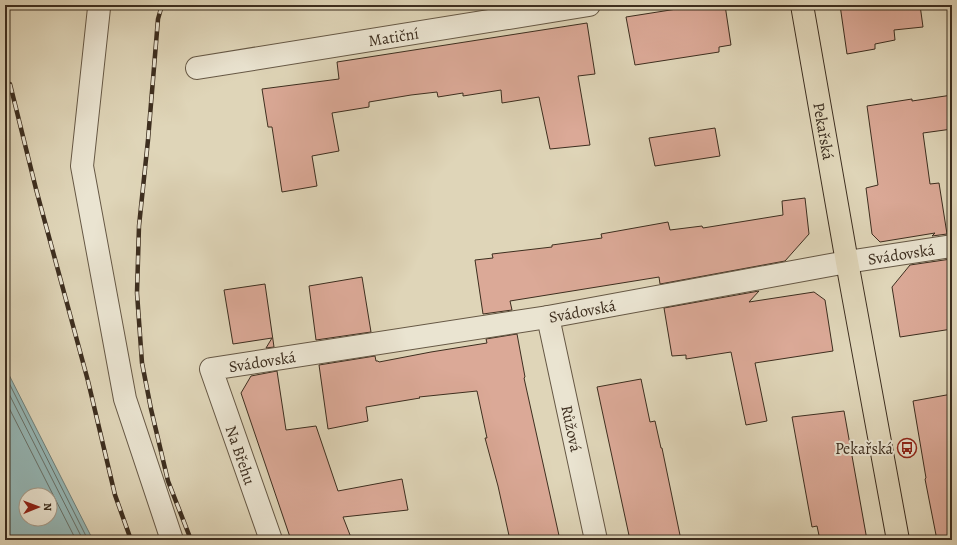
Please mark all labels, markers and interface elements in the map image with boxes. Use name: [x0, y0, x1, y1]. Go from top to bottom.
street label: Matiční: [367, 23, 420, 52]
street label: Pekařská: [807, 101, 839, 162]
street label: Svádovská: [866, 239, 937, 271]
street label: Svádovská: [547, 295, 618, 329]
street label: Svádovská: [227, 346, 298, 378]
street label: Růžová: [555, 403, 587, 455]
street label: Na Břehu: [220, 423, 261, 488]
bus stop icon: Pekařská: [896, 437, 918, 459]
place label: Pekařská: [835, 438, 894, 460]
north arrow: [18, 487, 58, 527]
text: N: [40, 503, 55, 511]

